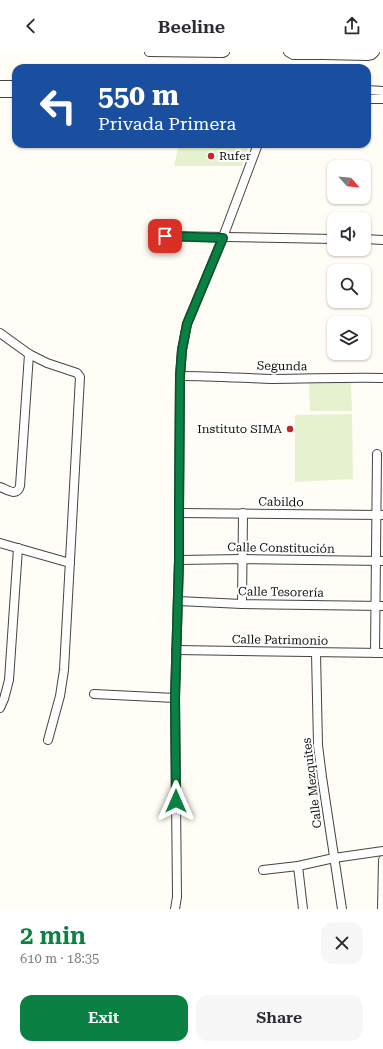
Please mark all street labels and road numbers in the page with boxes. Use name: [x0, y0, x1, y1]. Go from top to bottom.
street label: Segunda: [257, 359, 308, 373]
street label: Cabildo: [258, 495, 304, 509]
street label: Calle Constitución: [227, 540, 335, 556]
street label: Calle Tesorería: [238, 584, 324, 600]
street label: Calle Patrimonio: [232, 632, 328, 648]
street label: Calle Mezquites: [299, 737, 325, 829]

